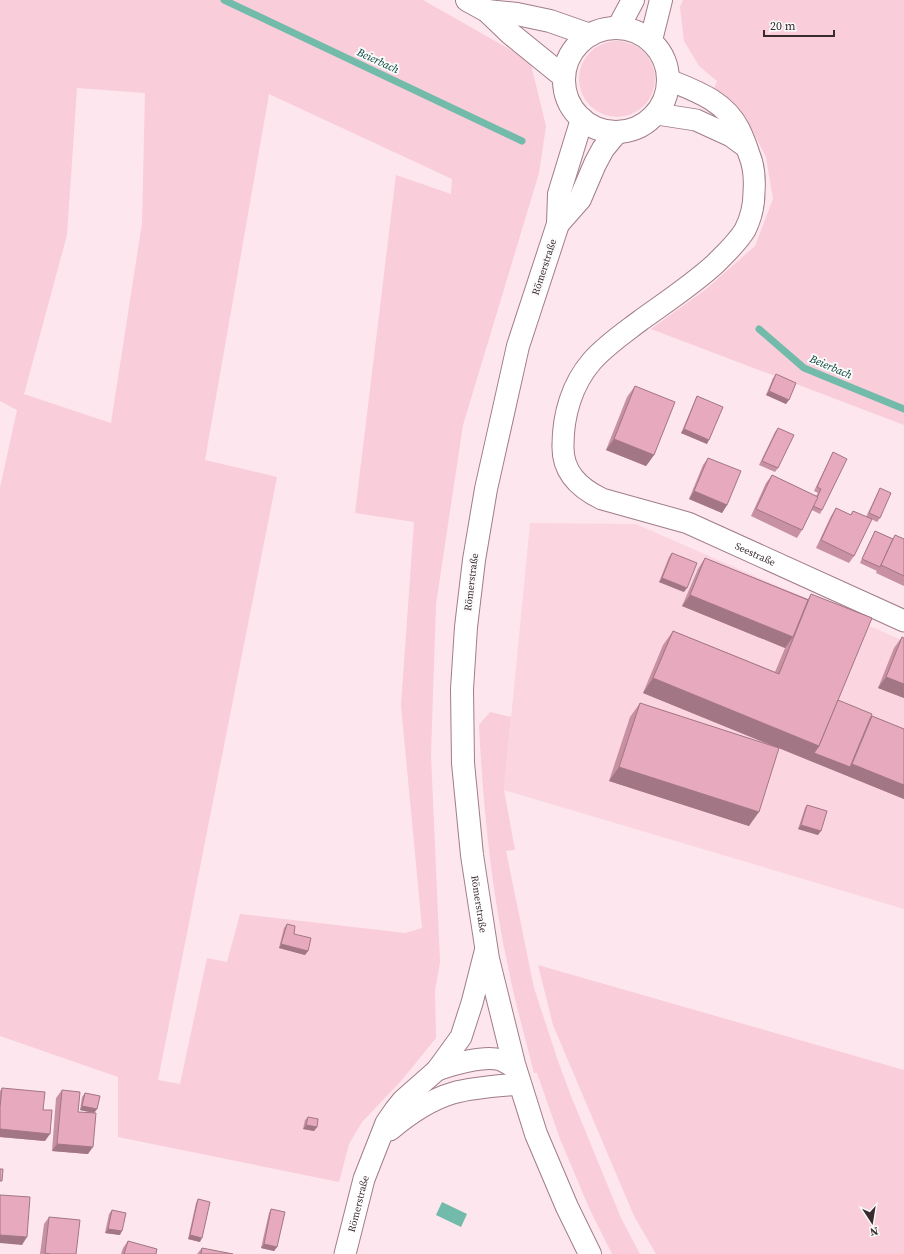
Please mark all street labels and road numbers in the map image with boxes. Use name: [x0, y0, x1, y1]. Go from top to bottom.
street label: Römerstraße: [529, 237, 559, 297]
street label: Seestraße: [733, 539, 778, 568]
street label: Römerstraße: [461, 552, 481, 612]
street label: Römerstraße: [469, 874, 490, 934]
street label: Römerstraße: [344, 1173, 371, 1233]

